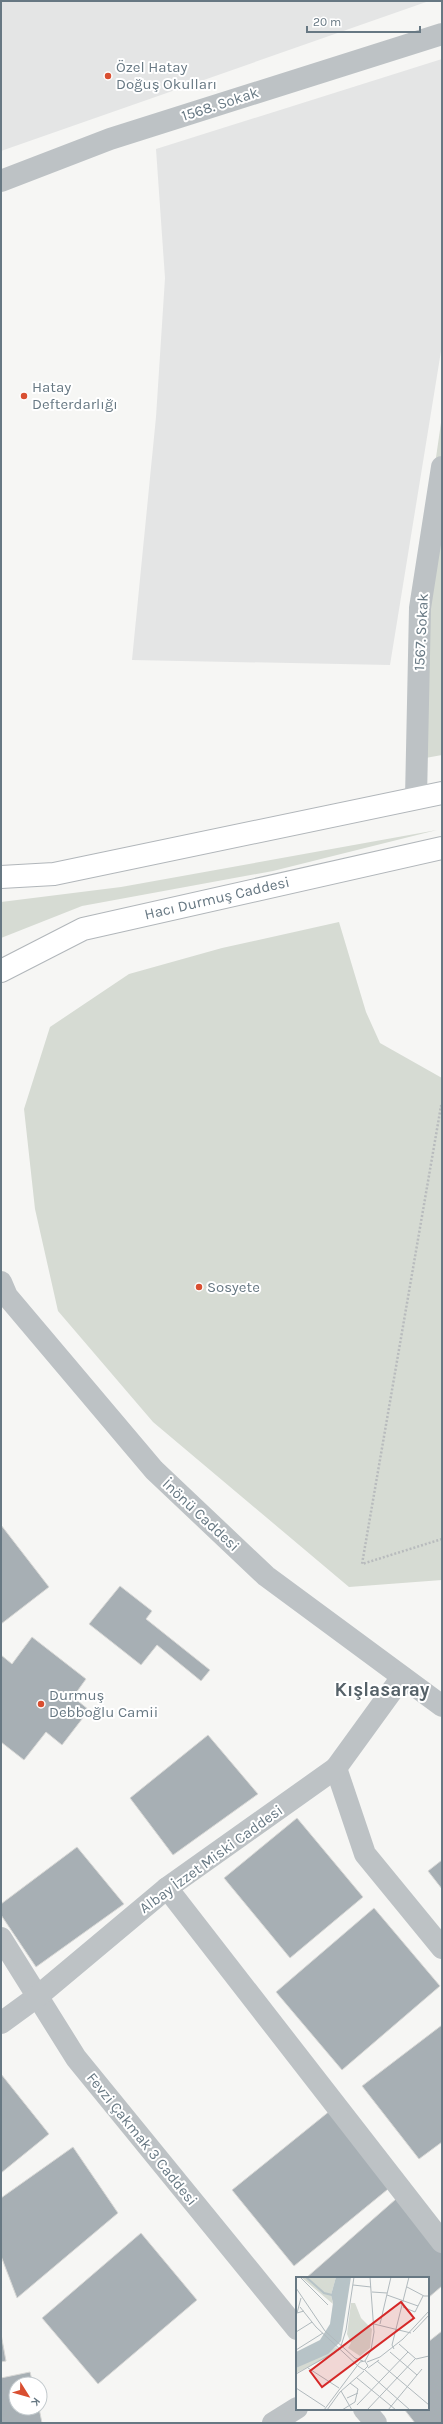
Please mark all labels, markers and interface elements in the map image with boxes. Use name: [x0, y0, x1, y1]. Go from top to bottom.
scale bar: [307, 8, 420, 34]
text: 20 m: [313, 15, 341, 29]
place label: Özel Hatay Doğuş Okulları: [116, 58, 217, 93]
marker: Özel Hatay Doğuş Okulları: [103, 71, 113, 81]
street label: 1568. Sokak: [179, 83, 261, 125]
place label: Hatay Defterdarlığı: [32, 378, 118, 413]
marker: Hatay Defterdarlığı: [19, 391, 29, 401]
street label: 1567. Sokak: [410, 593, 432, 671]
street label: Hacı Durmuş Caddesi: [143, 873, 291, 923]
place label: Sosyete: [207, 1278, 260, 1296]
marker: Sosyete: [194, 1282, 204, 1292]
street label: İnönü Caddesi: [159, 1475, 243, 1555]
district label: Kışlasaray: [335, 1679, 430, 1701]
place label: Durmuş Debboğlu Camii: [49, 1686, 158, 1721]
marker: Durmuş Debboğlu Camii: [36, 1699, 46, 1709]
street label: Albay İzzet Miski Caddesi: [136, 1801, 286, 1917]
street label: Fevzi Çakmak 3 Caddesi: [83, 2069, 201, 2209]
inset map: [296, 2277, 429, 2410]
north arrow: [8, 2376, 48, 2416]
text: K: [28, 2395, 43, 2409]

